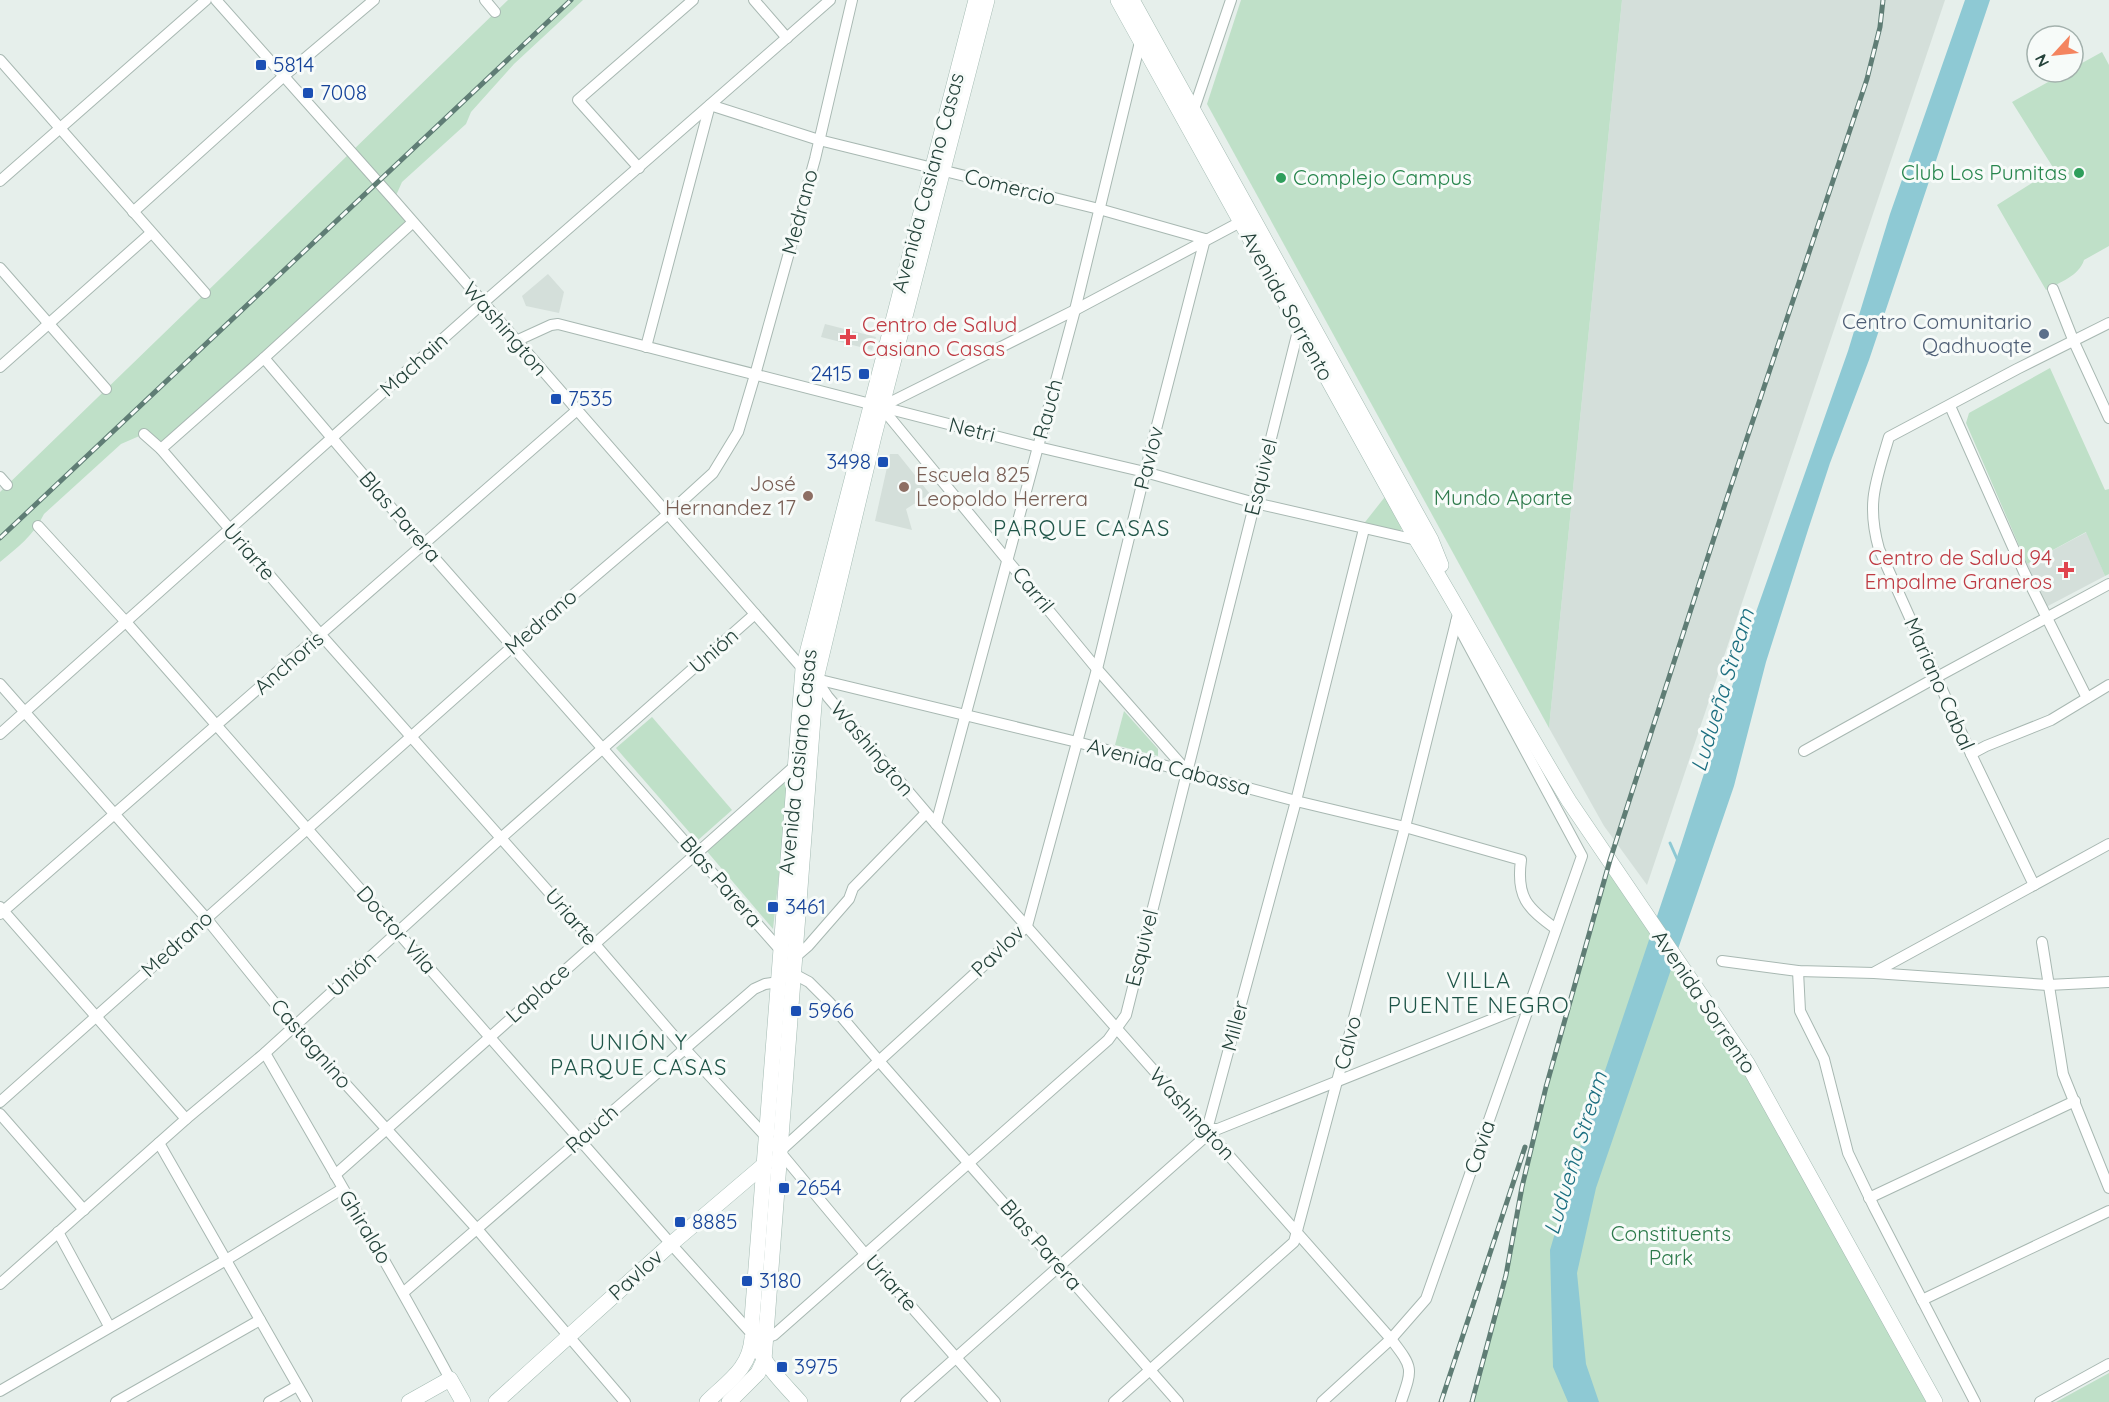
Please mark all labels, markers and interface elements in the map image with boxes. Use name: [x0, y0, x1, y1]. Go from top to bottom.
north arrow: [2025, 24, 2085, 84]
place label: 5814: [273, 51, 314, 77]
text: N: [2030, 51, 2053, 71]
marker: 5814: [254, 58, 268, 72]
street label: Avenida Casiano Casas: [885, 70, 969, 296]
place label: 7008: [320, 79, 367, 105]
marker: 7008: [301, 86, 315, 100]
place label: Club Los Pumitas: [1901, 159, 2067, 185]
street label: Comercio: [962, 162, 1059, 210]
place label: Complejo Campus: [1293, 164, 1472, 190]
street label: Medrano: [775, 166, 823, 257]
marker: Club Los Pumitas: [2072, 166, 2086, 180]
marker: Complejo Campus: [1274, 171, 1288, 185]
street label: Avenida Sorrento: [1236, 226, 1340, 385]
street label: Washington: [458, 276, 554, 381]
place label: Centro Comunitario Qadhuoqte: [1842, 308, 2032, 358]
place label: Centro de Salud Casiano Casas: [862, 311, 1017, 361]
street label: Machain: [374, 327, 453, 401]
marker: Centro Comunitario Qadhuoqte: [2037, 327, 2051, 341]
marker: Centro de Salud Casiano Casas: [839, 328, 857, 346]
place label: 2415: [811, 360, 852, 386]
marker: 2415: [857, 367, 871, 381]
street label: Rauch: [1027, 376, 1068, 442]
place label: 7535: [568, 385, 613, 411]
marker: 7535: [549, 392, 563, 406]
street label: Netri: [946, 411, 998, 447]
street label: Pavlov: [1128, 423, 1168, 492]
street label: Esquivel: [1238, 435, 1282, 518]
place label: 3498: [826, 448, 871, 474]
marker: 3498: [876, 455, 890, 469]
place label: Escuela 825 Leopoldo Herrera: [916, 461, 1088, 511]
street label: Blas Parera: [354, 466, 447, 567]
place label: José Hernandez 17: [665, 470, 796, 520]
marker: Escuela 825 Leopoldo Herrera: [897, 480, 911, 494]
park label: Mundo Aparte: [1434, 484, 1572, 510]
marker: José Hernandez 17: [801, 489, 815, 503]
district label: PARQUE CASAS: [993, 514, 1171, 542]
street label: Uriarte: [218, 517, 282, 585]
place label: Centro de Salud 94 Empalme Graneros: [1865, 544, 2052, 594]
street label: Carril: [1007, 561, 1060, 618]
marker: Centro de Salud 94 Empalme Graneros: [2057, 561, 2075, 579]
street label: Medrano: [499, 583, 582, 660]
water label: Ludueña Stream: [1684, 604, 1760, 775]
street label: Mariano Cabal: [1899, 613, 1981, 754]
street label: Unión: [684, 622, 743, 679]
street label: Anchoris: [248, 625, 328, 699]
street label: Avenida Casiano Casas: [772, 648, 822, 876]
street label: Washington: [825, 696, 920, 801]
street label: Avenida Cabassa: [1085, 732, 1254, 800]
street label: Blas Parera: [675, 831, 768, 932]
street label: Doctor Vila: [351, 880, 442, 979]
street label: Uriarte: [540, 882, 604, 950]
place label: 3461: [785, 893, 826, 919]
marker: 3461: [766, 900, 780, 914]
street label: Medrano: [135, 904, 217, 982]
street label: Esquivel: [1119, 906, 1163, 989]
street label: Pavlov: [965, 919, 1029, 982]
street label: Avenida Sorrento: [1647, 925, 1762, 1078]
street label: Unión: [322, 945, 381, 1002]
street label: Laplace: [500, 957, 575, 1028]
district label: VILLA PUENTE NEGRO: [1388, 966, 1570, 1019]
street label: Castagnino: [266, 993, 358, 1094]
place label: 5966: [808, 997, 854, 1023]
street label: Miller: [1215, 998, 1253, 1054]
marker: 5966: [789, 1004, 803, 1018]
street label: Calvo: [1328, 1013, 1366, 1072]
district label: UNIÓN Y PARQUE CASAS: [550, 1028, 728, 1081]
street label: Washington: [1144, 1061, 1241, 1165]
water label: Ludueña Stream: [1537, 1067, 1613, 1238]
street label: Rauch: [560, 1098, 623, 1158]
street label: Cavia: [1458, 1117, 1500, 1177]
place label: 2654: [796, 1174, 841, 1200]
marker: 2654: [777, 1181, 791, 1195]
street label: Ghiraldo: [334, 1185, 398, 1268]
street label: Blas Parera: [995, 1194, 1088, 1295]
place label: 8885: [692, 1208, 737, 1234]
marker: 8885: [673, 1215, 687, 1229]
park label: Constituents Park: [1611, 1220, 1731, 1270]
street label: Pavlov: [603, 1243, 668, 1305]
street label: Uriarte: [860, 1248, 924, 1316]
place label: 3180: [759, 1267, 802, 1293]
marker: 3180: [740, 1274, 754, 1288]
place label: 3975: [794, 1353, 838, 1379]
marker: 3975: [775, 1360, 789, 1374]

